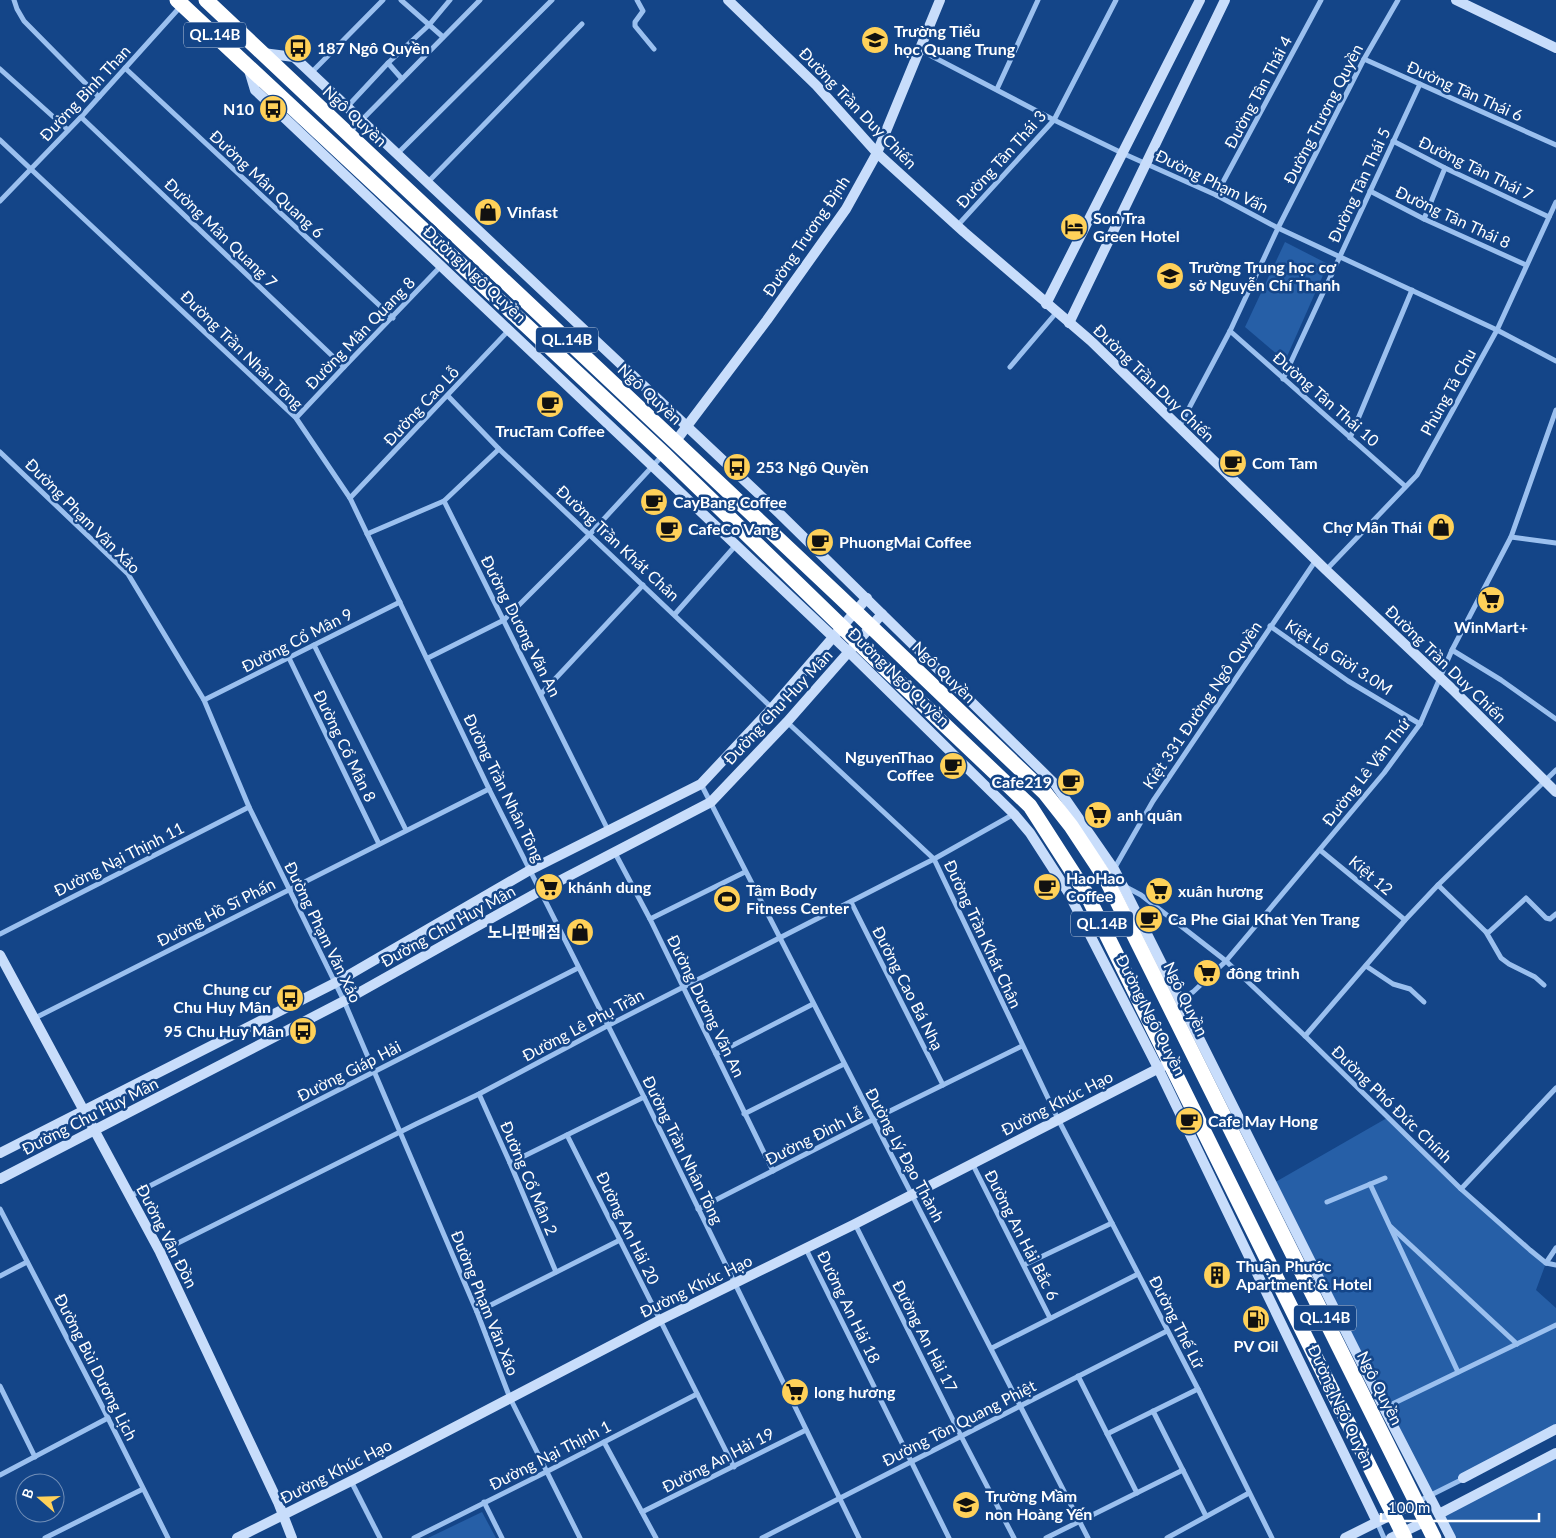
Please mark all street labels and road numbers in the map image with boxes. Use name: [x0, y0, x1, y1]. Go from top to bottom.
road number: QL.14B: [184, 22, 246, 48]
street label: Đường Tân Thái 4: [1220, 32, 1295, 151]
street label: Đường Bình Than: [35, 41, 134, 144]
street label: Đường Trương Quyền: [1279, 41, 1366, 187]
street label: Đường Trần Duy Chiến: [796, 43, 921, 172]
street label: Đường Tân Thái 6: [1404, 56, 1526, 125]
street label: Ngô Quyền: [319, 81, 391, 150]
street label: Đường Tân Thái 3: [952, 106, 1049, 211]
street label: Đường Tân Thái 5: [1324, 124, 1394, 245]
street label: Đường Mân Quang 6: [206, 126, 328, 241]
street label: Đường Tân Thái 7: [1416, 132, 1536, 203]
street label: Đường Phạm Vấn: [1153, 145, 1272, 216]
street label: Đường Trương Định: [758, 172, 853, 300]
street label: Đường Mân Quang 7: [161, 174, 282, 291]
street label: Đường Tân Thái 8: [1393, 182, 1514, 252]
street label: Đường Ngô Quyền: [420, 221, 531, 326]
street label: Đường Mân Quang 8: [301, 272, 418, 393]
street label: Đường Trần Nhân Tông: [177, 286, 307, 413]
street label: Đường Trần Duy Chiến: [1090, 320, 1219, 445]
road number: QL.14B: [536, 328, 598, 352]
street label: Phùng Tả Chu: [1416, 345, 1479, 439]
street label: Đường Tân Thái 10: [1270, 347, 1383, 450]
street label: Ngô Quyền: [614, 359, 686, 428]
street label: Đường Cao Lỗ: [379, 362, 462, 449]
street label: Đường Phạm Văn Xảo: [22, 454, 145, 577]
street label: Đường Trần Khát Chân: [553, 481, 684, 604]
street label: Đường Dương Văn An: [478, 552, 565, 700]
street label: Đường Trần Duy Chiến: [1382, 601, 1511, 726]
street label: Đường Cổ Mân 9: [238, 603, 355, 676]
street label: Kiệt Lộ Giời 3.0M: [1282, 615, 1396, 698]
street label: Kiệt 331 Đường Ngô Quyền: [1138, 617, 1265, 792]
street label: Đường Ngô Quyền: [845, 623, 954, 730]
street label: Ngô Quyền: [909, 637, 980, 706]
street label: Đường Chu Huy Mân: [719, 645, 836, 768]
street label: Đường Cổ Mân 8: [310, 687, 381, 805]
street label: Đường Trần Nhân Tông: [460, 710, 549, 865]
street label: Đường Lê Văn Thứ: [1318, 713, 1414, 829]
street label: Đường Nại Thịnh 11: [51, 818, 187, 900]
street label: Kiệt 12: [1346, 851, 1397, 898]
street label: Đường Trần Khát Chân: [941, 857, 1026, 1011]
street label: Đường Phạm Văn Xảo: [281, 858, 366, 1005]
street label: Đường Hồ Sĩ Phấn: [153, 873, 278, 950]
street label: Đường Chu Huy Mân: [377, 881, 518, 970]
road number: QL.14B: [1071, 912, 1133, 936]
street label: Đường Cao Bá Nhạ: [869, 923, 948, 1053]
street label: Đường Dương Văn An: [664, 932, 749, 1080]
street label: Đường Ngô Quyền: [1113, 951, 1190, 1079]
street label: Ngô Quyền: [1160, 959, 1213, 1039]
street label: Đường Lê Phụ Trần: [519, 985, 647, 1065]
street label: Đường Giáp Hải: [294, 1036, 404, 1105]
street label: Đường Phó Đức Chính: [1328, 1041, 1457, 1166]
street label: Đường Khúc Hạo: [998, 1066, 1116, 1139]
street label: Đường Trần Nhân Tông: [639, 1072, 728, 1227]
street label: Đường Chu Huy Mân: [18, 1073, 161, 1158]
street label: Đường Lý Đạo Thành: [862, 1085, 949, 1225]
street label: Đường Đinh Lễ: [762, 1103, 866, 1168]
street label: Đường Cổ Mân 2: [497, 1118, 562, 1238]
street label: Đường An Hải Bắc 6: [981, 1166, 1064, 1303]
street label: Đường An Hải 20: [593, 1168, 664, 1287]
street label: Đường Vân Đồn: [133, 1181, 202, 1291]
street label: Đường Phạm Văn Xảo: [448, 1228, 523, 1378]
street label: Đường An Hải 18: [814, 1247, 885, 1366]
street label: Đường Khúc Hạo: [637, 1250, 755, 1321]
street label: Đường Thế Lữ: [1146, 1272, 1209, 1372]
street label: Đường An Hải 17: [889, 1277, 962, 1395]
street label: Đường Bùi Dương Lịch: [51, 1290, 142, 1443]
road number: QL.14B: [1294, 1306, 1356, 1330]
street label: Đường Ngô Quyền: [1305, 1341, 1378, 1470]
street label: Ngô Quyền: [1354, 1348, 1407, 1428]
street label: Đường Tôn Quang Phiệt: [879, 1375, 1039, 1470]
street label: Đường Nại Thịnh 1: [486, 1416, 614, 1493]
street label: Đường An Hải 19: [659, 1423, 777, 1496]
street label: Đường Khúc Hạo: [277, 1434, 395, 1507]

